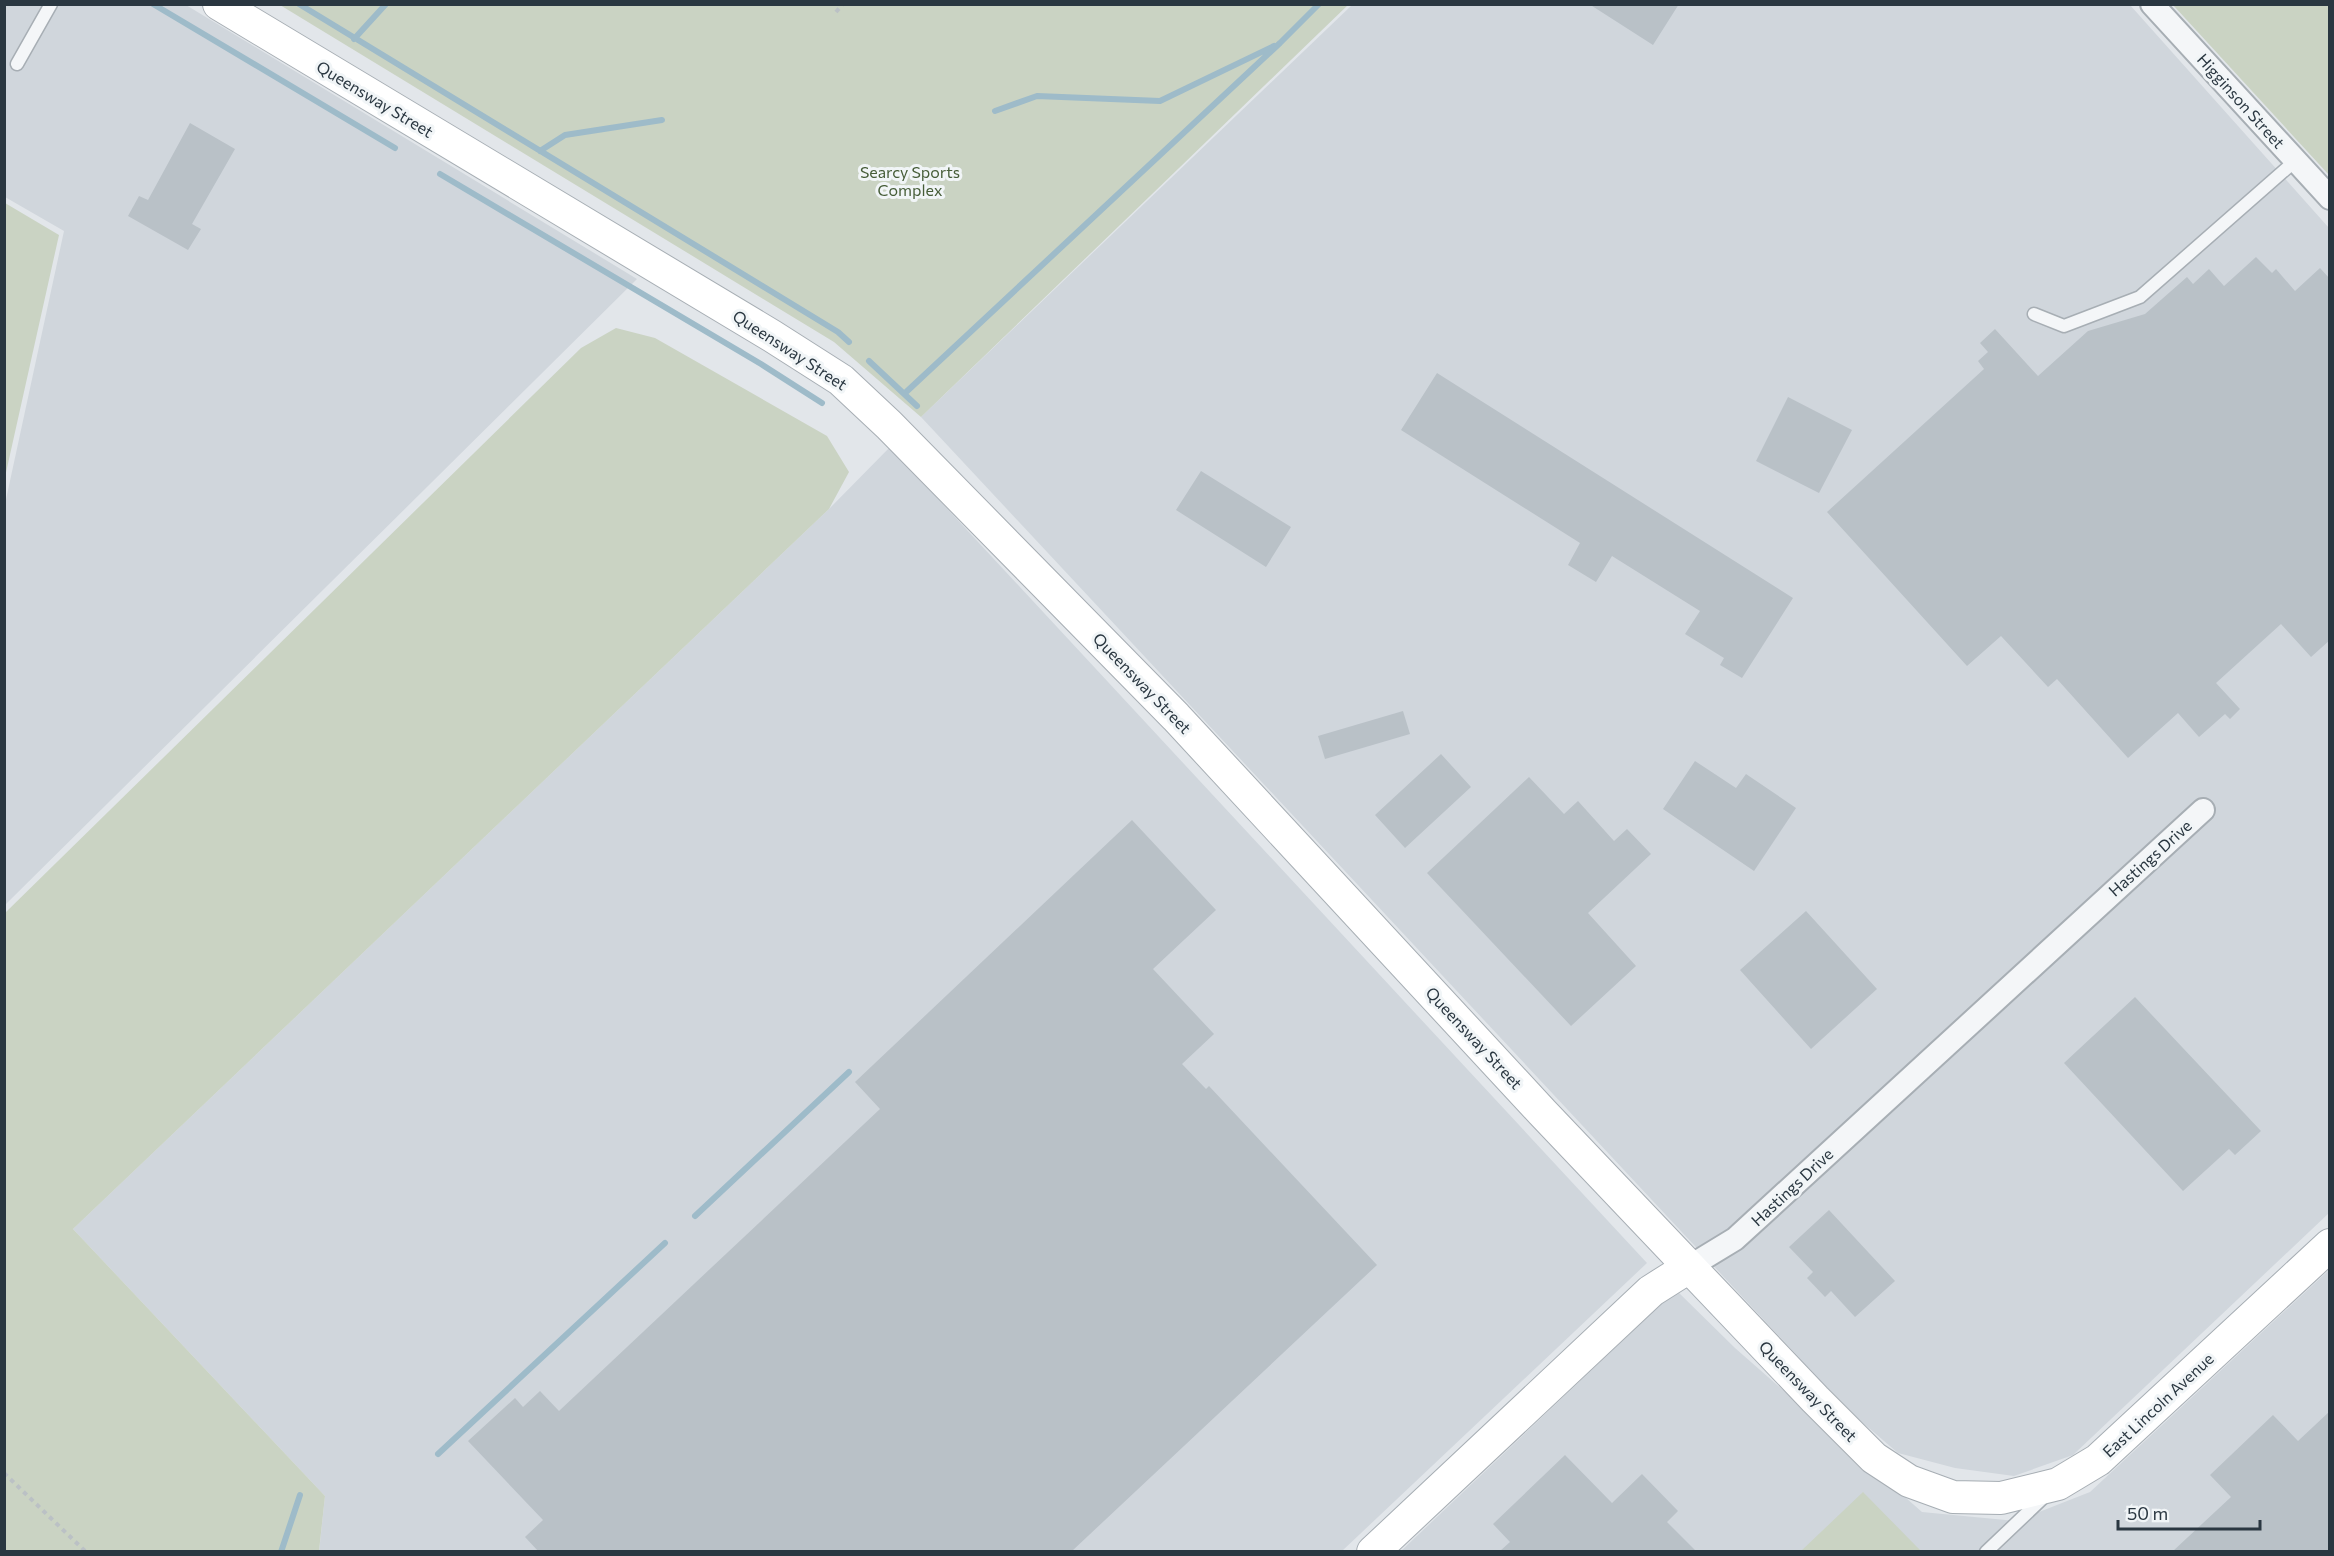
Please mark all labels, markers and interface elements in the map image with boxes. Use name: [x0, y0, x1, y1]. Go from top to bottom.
street label: Higginson Street: [2194, 49, 2289, 152]
street label: Queensway Street: [314, 56, 437, 141]
park label: Searcy Sports Complex: [860, 162, 960, 199]
street label: Queensway Street: [730, 306, 851, 394]
street label: Queensway Street: [1089, 628, 1196, 737]
street label: Hastings Drive: [2104, 815, 2195, 900]
street label: Queensway Street: [1422, 983, 1527, 1093]
street label: Hastings Drive: [1747, 1144, 1837, 1229]
street label: Queensway Street: [1755, 1336, 1862, 1445]
street label: East Lincoln Avenue: [2098, 1348, 2217, 1461]
scale bar: [2118, 1493, 2260, 1531]
text: 50 m: [2127, 1502, 2168, 1524]

